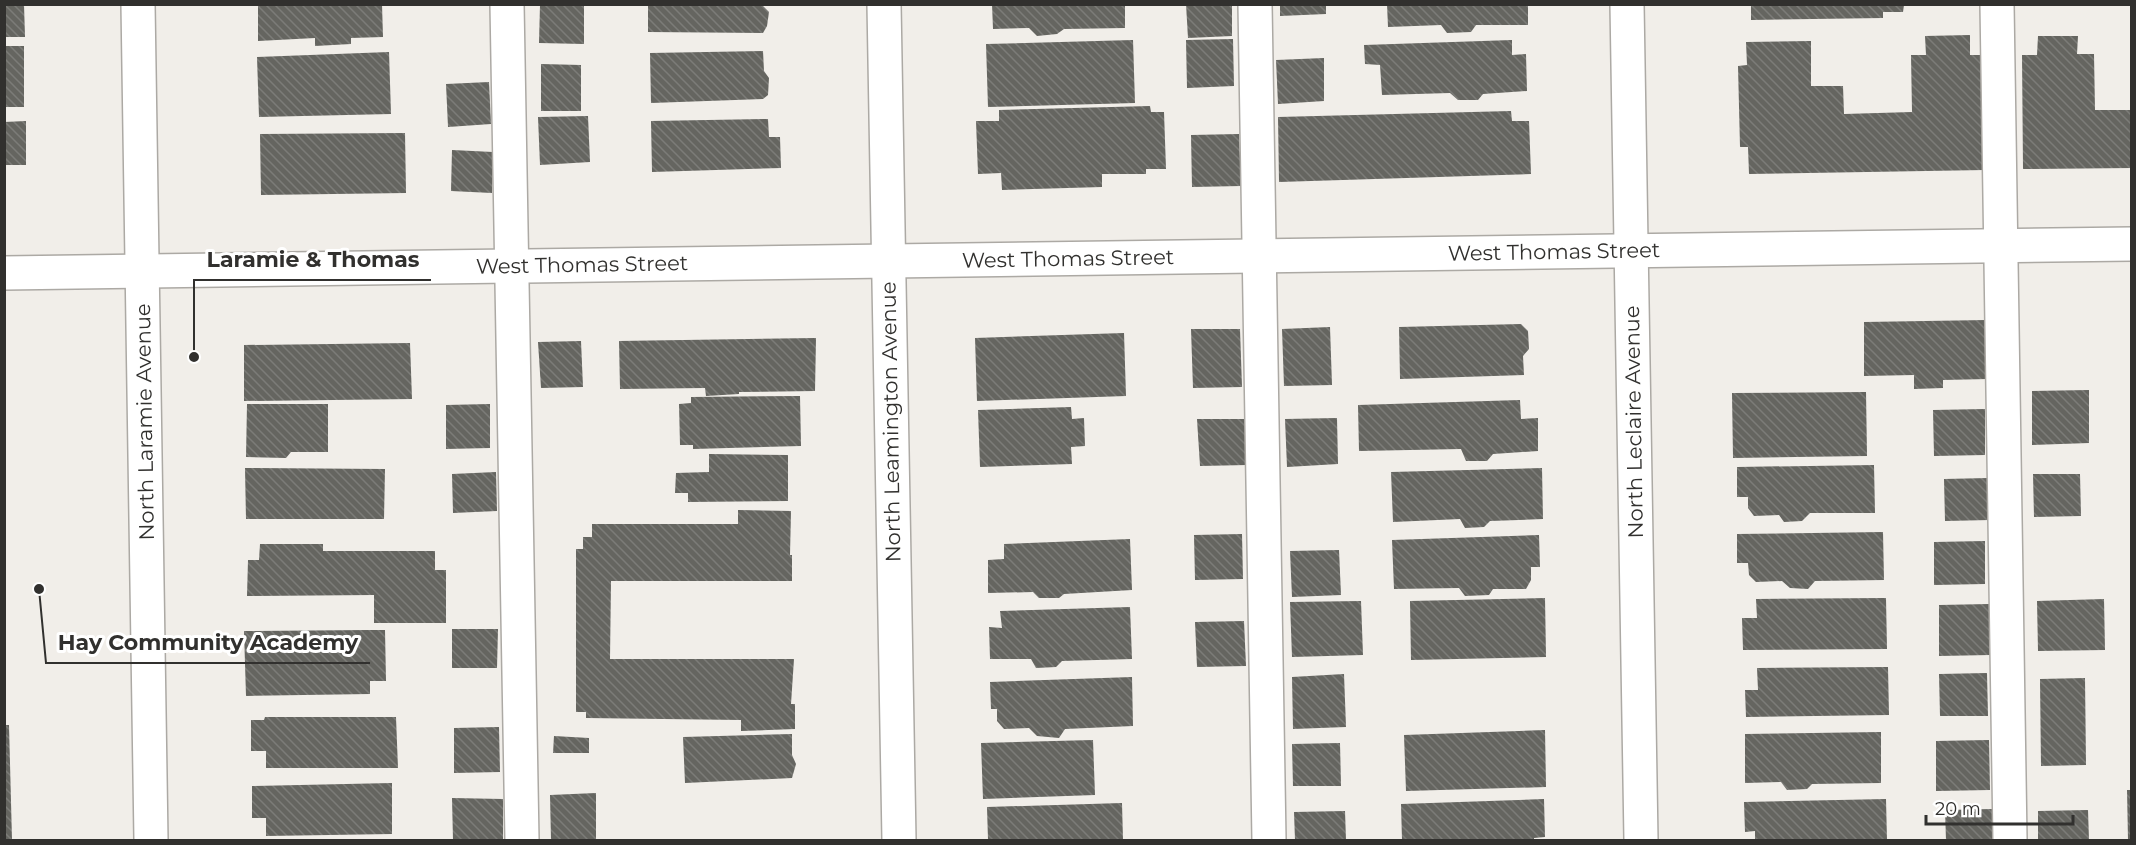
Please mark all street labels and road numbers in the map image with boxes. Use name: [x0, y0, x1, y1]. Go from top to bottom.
street label: West Thomas Street: [1448, 237, 1660, 266]
street label: West Thomas Street: [962, 244, 1174, 273]
street label: West Thomas Street: [476, 250, 688, 279]
street label: North Leamington Avenue: [876, 281, 905, 563]
street label: North Laramie Avenue: [130, 303, 159, 541]
street label: North Leclaire Avenue: [1619, 305, 1648, 539]

